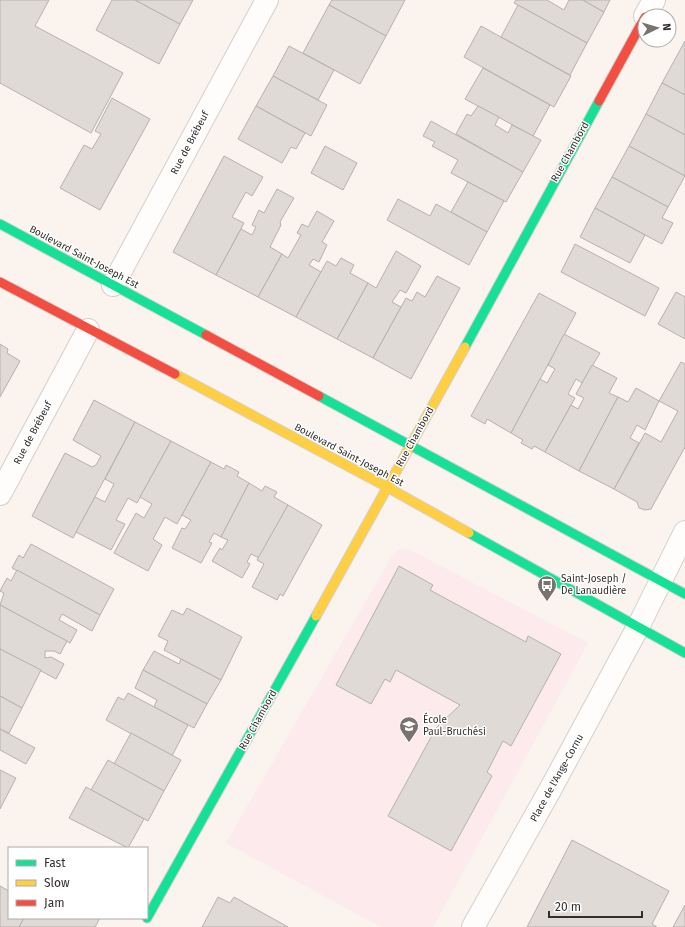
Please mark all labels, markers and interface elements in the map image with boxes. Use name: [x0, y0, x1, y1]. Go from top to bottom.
north arrow: [637, 8, 677, 48]
text: N: [660, 23, 673, 31]
street label: Rue de Brébeuf: [168, 109, 212, 177]
street label: Rue Chambord: [549, 120, 591, 184]
street label: Boulevard Saint-Joseph Est: [27, 223, 141, 291]
street label: Rue de Brébeuf: [11, 399, 55, 467]
street label: Rue Chambord: [394, 405, 436, 469]
street label: Boulevard Saint-Joseph Est: [292, 421, 406, 489]
place label: Saint-Joseph / De Lanaudière: [561, 573, 626, 597]
bus stop icon: Saint-Joseph / De Lanaudière: [536, 574, 558, 602]
street label: Rue Chambord: [237, 688, 279, 752]
place label: École Paul-Bruchési: [423, 712, 486, 738]
school or university icon: École Paul-Bruchési: [398, 715, 420, 743]
street label: Place de l'Ange-Cornu: [528, 732, 586, 824]
legend: [8, 847, 148, 919]
text: Fast: [44, 856, 66, 870]
text: Slow: [44, 876, 70, 890]
scale bar: [549, 893, 642, 919]
text: Jam: [44, 896, 64, 910]
text: 20 m: [555, 900, 581, 914]

